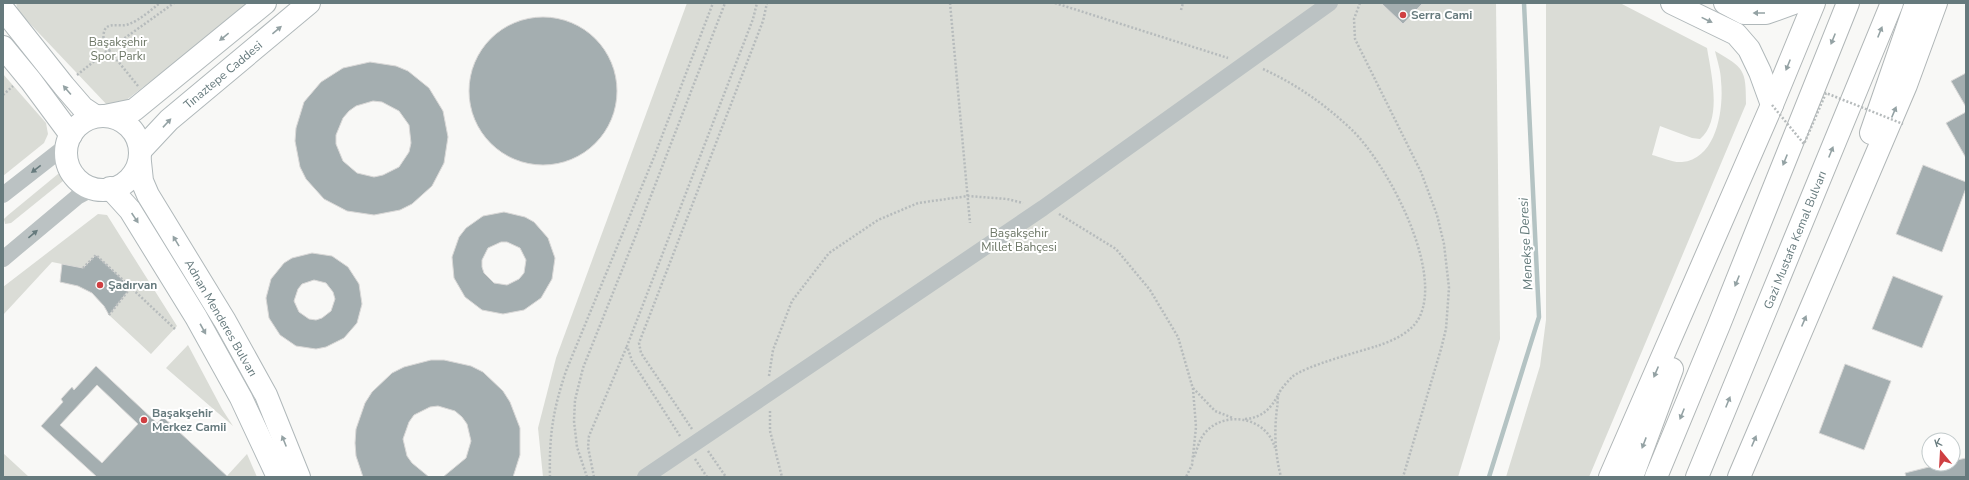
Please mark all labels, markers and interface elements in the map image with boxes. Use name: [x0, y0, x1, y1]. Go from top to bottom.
place label: Serra Cami: [1411, 7, 1472, 23]
marker: Serra Cami: [1398, 10, 1408, 20]
one-way arrow: [1752, 10, 1765, 16]
one-way arrow: [1702, 17, 1713, 23]
one-way arrow: [271, 26, 282, 35]
one-way arrow: [1878, 26, 1884, 38]
one-way arrow: [218, 32, 229, 41]
park label: Başakşehir Spor Parkı: [89, 34, 148, 64]
one-way arrow: [1830, 34, 1836, 46]
street label: Tınaztepe Caddesi: [180, 37, 266, 113]
one-way arrow: [1785, 59, 1791, 71]
one-way arrow: [63, 84, 72, 95]
one-way arrow: [1891, 106, 1897, 117]
one-way arrow: [162, 118, 171, 128]
one-way arrow: [1828, 147, 1834, 158]
one-way arrow: [1782, 154, 1788, 165]
one-way arrow: [31, 164, 42, 173]
street label: Gazi Mustafa Kemal Bulvarı: [1760, 168, 1830, 312]
water label: Menekşe Deresi: [1515, 196, 1537, 291]
one-way arrow: [131, 213, 139, 223]
park label: Başakşehir Millet Bahçesi: [981, 225, 1057, 255]
one-way arrow: [28, 229, 38, 238]
one-way arrow: [172, 236, 180, 246]
street label: Adnan Menderes Bulvarı: [181, 256, 261, 380]
one-way arrow: [1733, 275, 1739, 287]
place label: Şadırvan: [108, 277, 157, 293]
marker: Şadırvan: [95, 280, 105, 290]
one-way arrow: [1801, 316, 1807, 327]
one-way arrow: [199, 323, 206, 335]
one-way arrow: [1653, 367, 1659, 378]
one-way arrow: [1726, 396, 1732, 408]
place label: Başakşehir Merkez Camii: [152, 405, 226, 435]
one-way arrow: [1679, 408, 1686, 420]
marker: Başakşehir Merkez Camii: [139, 415, 149, 425]
north arrow: [1921, 432, 1961, 472]
text: K: [1932, 434, 1945, 451]
one-way arrow: [281, 435, 287, 446]
one-way arrow: [1751, 435, 1757, 447]
one-way arrow: [1641, 438, 1647, 450]

